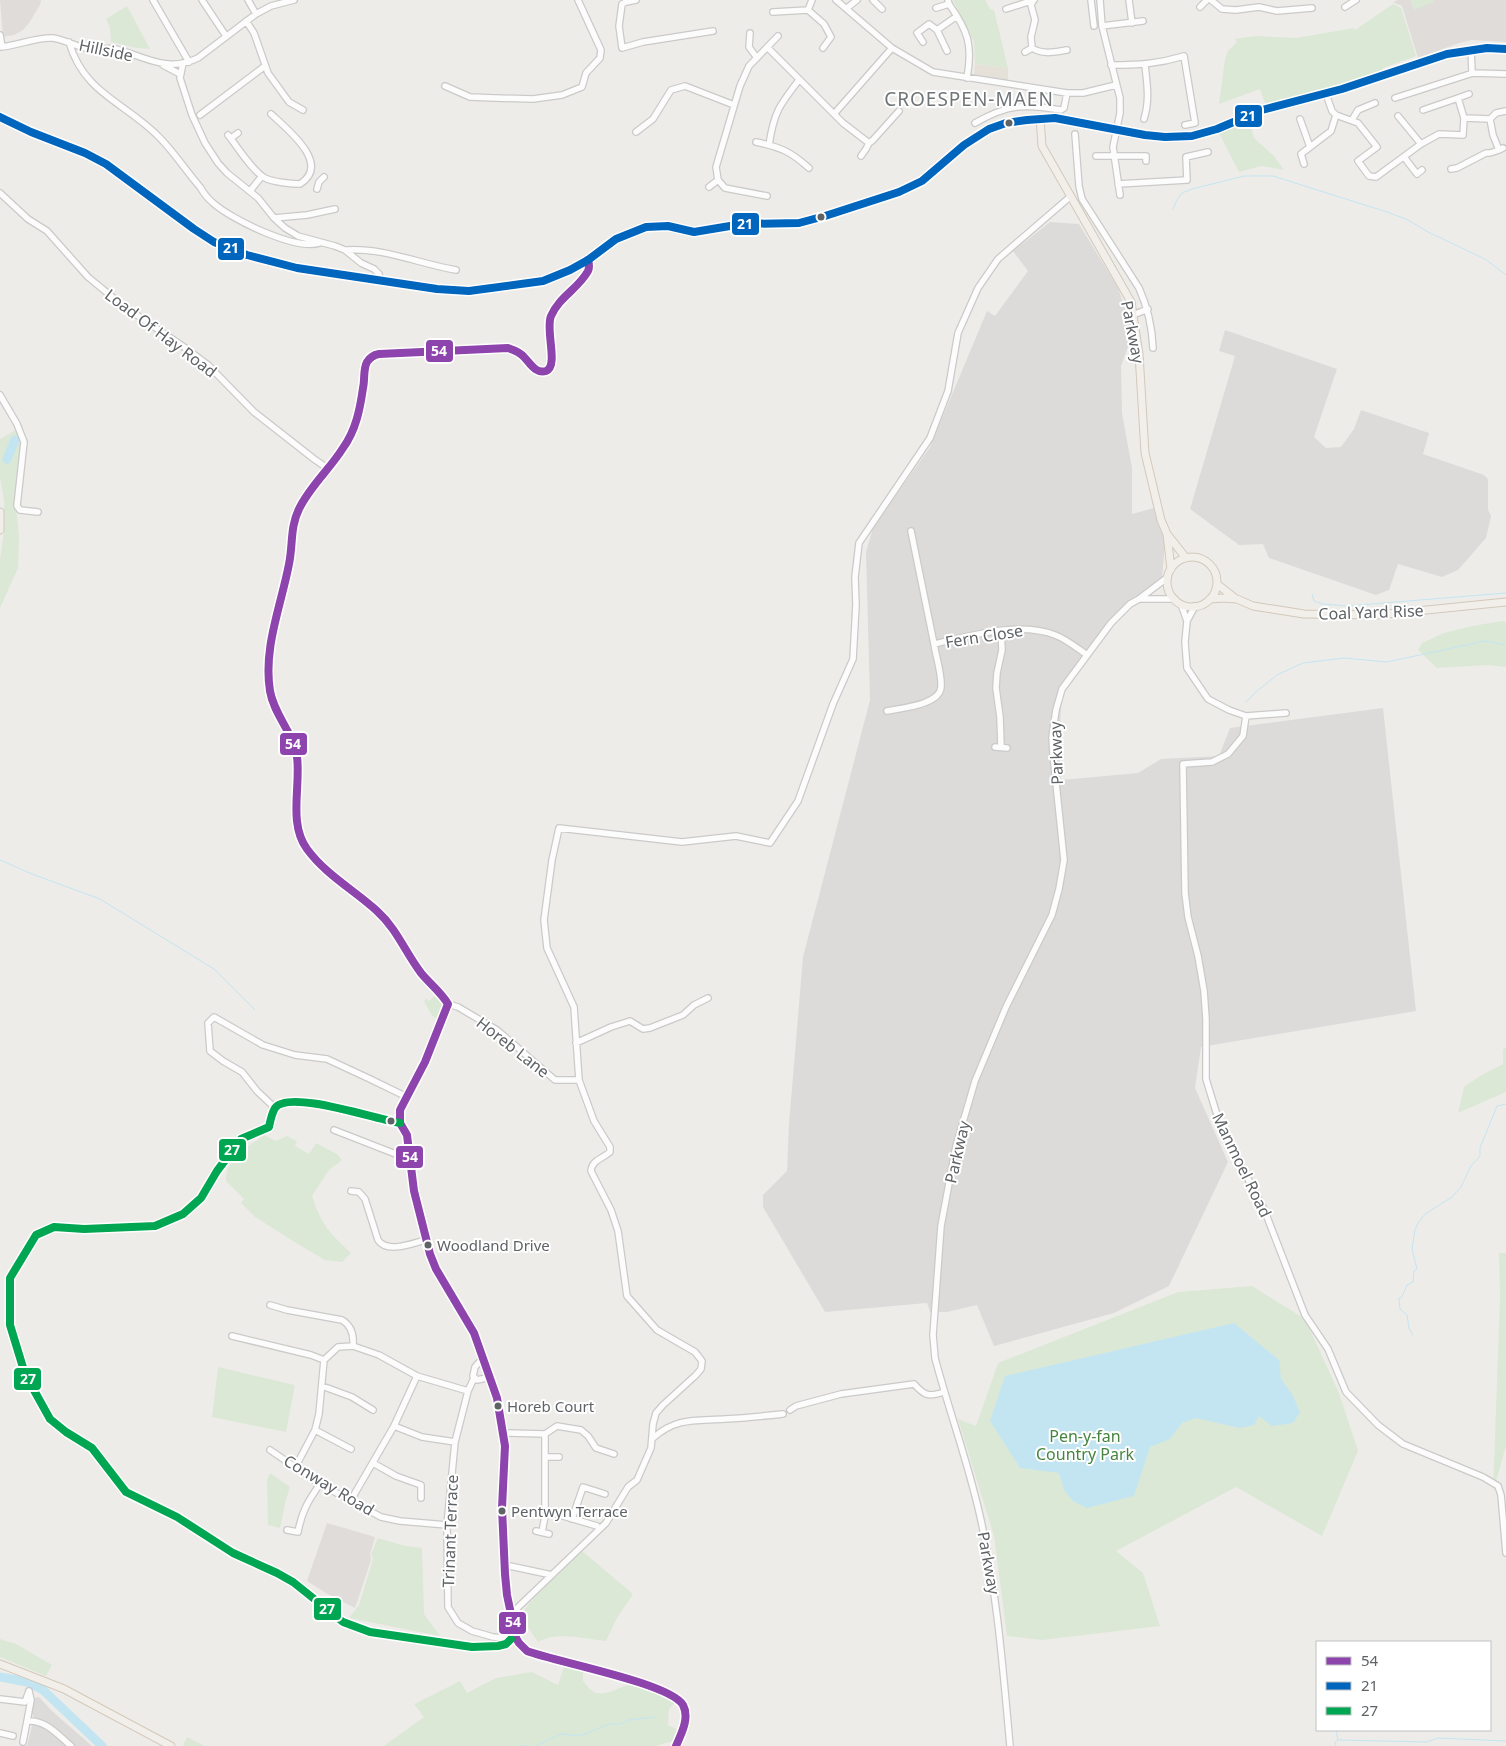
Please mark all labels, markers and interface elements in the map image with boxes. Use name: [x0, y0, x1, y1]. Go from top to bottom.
street label: Hillside: [77, 34, 135, 66]
district label: CROESPEN-MAEN: [884, 86, 1054, 112]
line badge: 21: [1234, 104, 1263, 128]
text: 21: [1240, 106, 1256, 125]
unlabelled marker: [1004, 118, 1014, 128]
line badge: 21: [731, 212, 760, 236]
unlabelled marker: [816, 212, 826, 222]
text: 21: [737, 214, 753, 233]
line badge: 21: [217, 237, 245, 261]
text: 21: [223, 238, 239, 257]
street label: Load Of Hay Road: [101, 284, 221, 382]
street label: Parkway: [1116, 299, 1150, 366]
line badge: 54: [425, 339, 454, 363]
text: 54: [431, 341, 447, 360]
street label: Coal Yard Rise: [1318, 599, 1424, 625]
street label: Fern Close: [943, 619, 1025, 653]
street label: Parkway: [1044, 720, 1068, 785]
line badge: 54: [279, 732, 308, 756]
text: 54: [285, 734, 301, 753]
street label: Horeb Lane: [472, 1012, 554, 1082]
street label: Manmoel Road: [1207, 1109, 1277, 1221]
unlabelled marker: [386, 1116, 396, 1126]
street label: Parkway: [939, 1118, 975, 1185]
line badge: 27: [218, 1138, 247, 1162]
text: 27: [224, 1140, 240, 1159]
line badge: 54: [395, 1145, 424, 1169]
text: 54: [402, 1147, 418, 1166]
place label: Woodland Drive: [437, 1235, 550, 1255]
marker: Woodland Drive: [423, 1240, 433, 1250]
line badge: 27: [13, 1367, 42, 1391]
text: 27: [20, 1369, 36, 1388]
place label: Horeb Court: [507, 1396, 595, 1416]
marker: Horeb Court: [493, 1401, 503, 1411]
park label: Pen-y-fan Country Park: [1036, 1425, 1134, 1465]
street label: Conway Road: [280, 1449, 378, 1521]
street label: Trinant Terrace: [437, 1474, 463, 1588]
place label: Pentwyn Terrace: [511, 1501, 628, 1521]
marker: Pentwyn Terrace: [497, 1506, 507, 1516]
street label: Parkway: [973, 1530, 1005, 1597]
line badge: 27: [313, 1597, 342, 1621]
text: 27: [319, 1599, 335, 1618]
line badge: 54: [498, 1611, 527, 1635]
text: 54: [505, 1612, 521, 1631]
legend: [1316, 1641, 1491, 1731]
text: 54: [1361, 1650, 1379, 1670]
text: 21: [1361, 1675, 1378, 1695]
text: 27: [1361, 1700, 1378, 1720]

